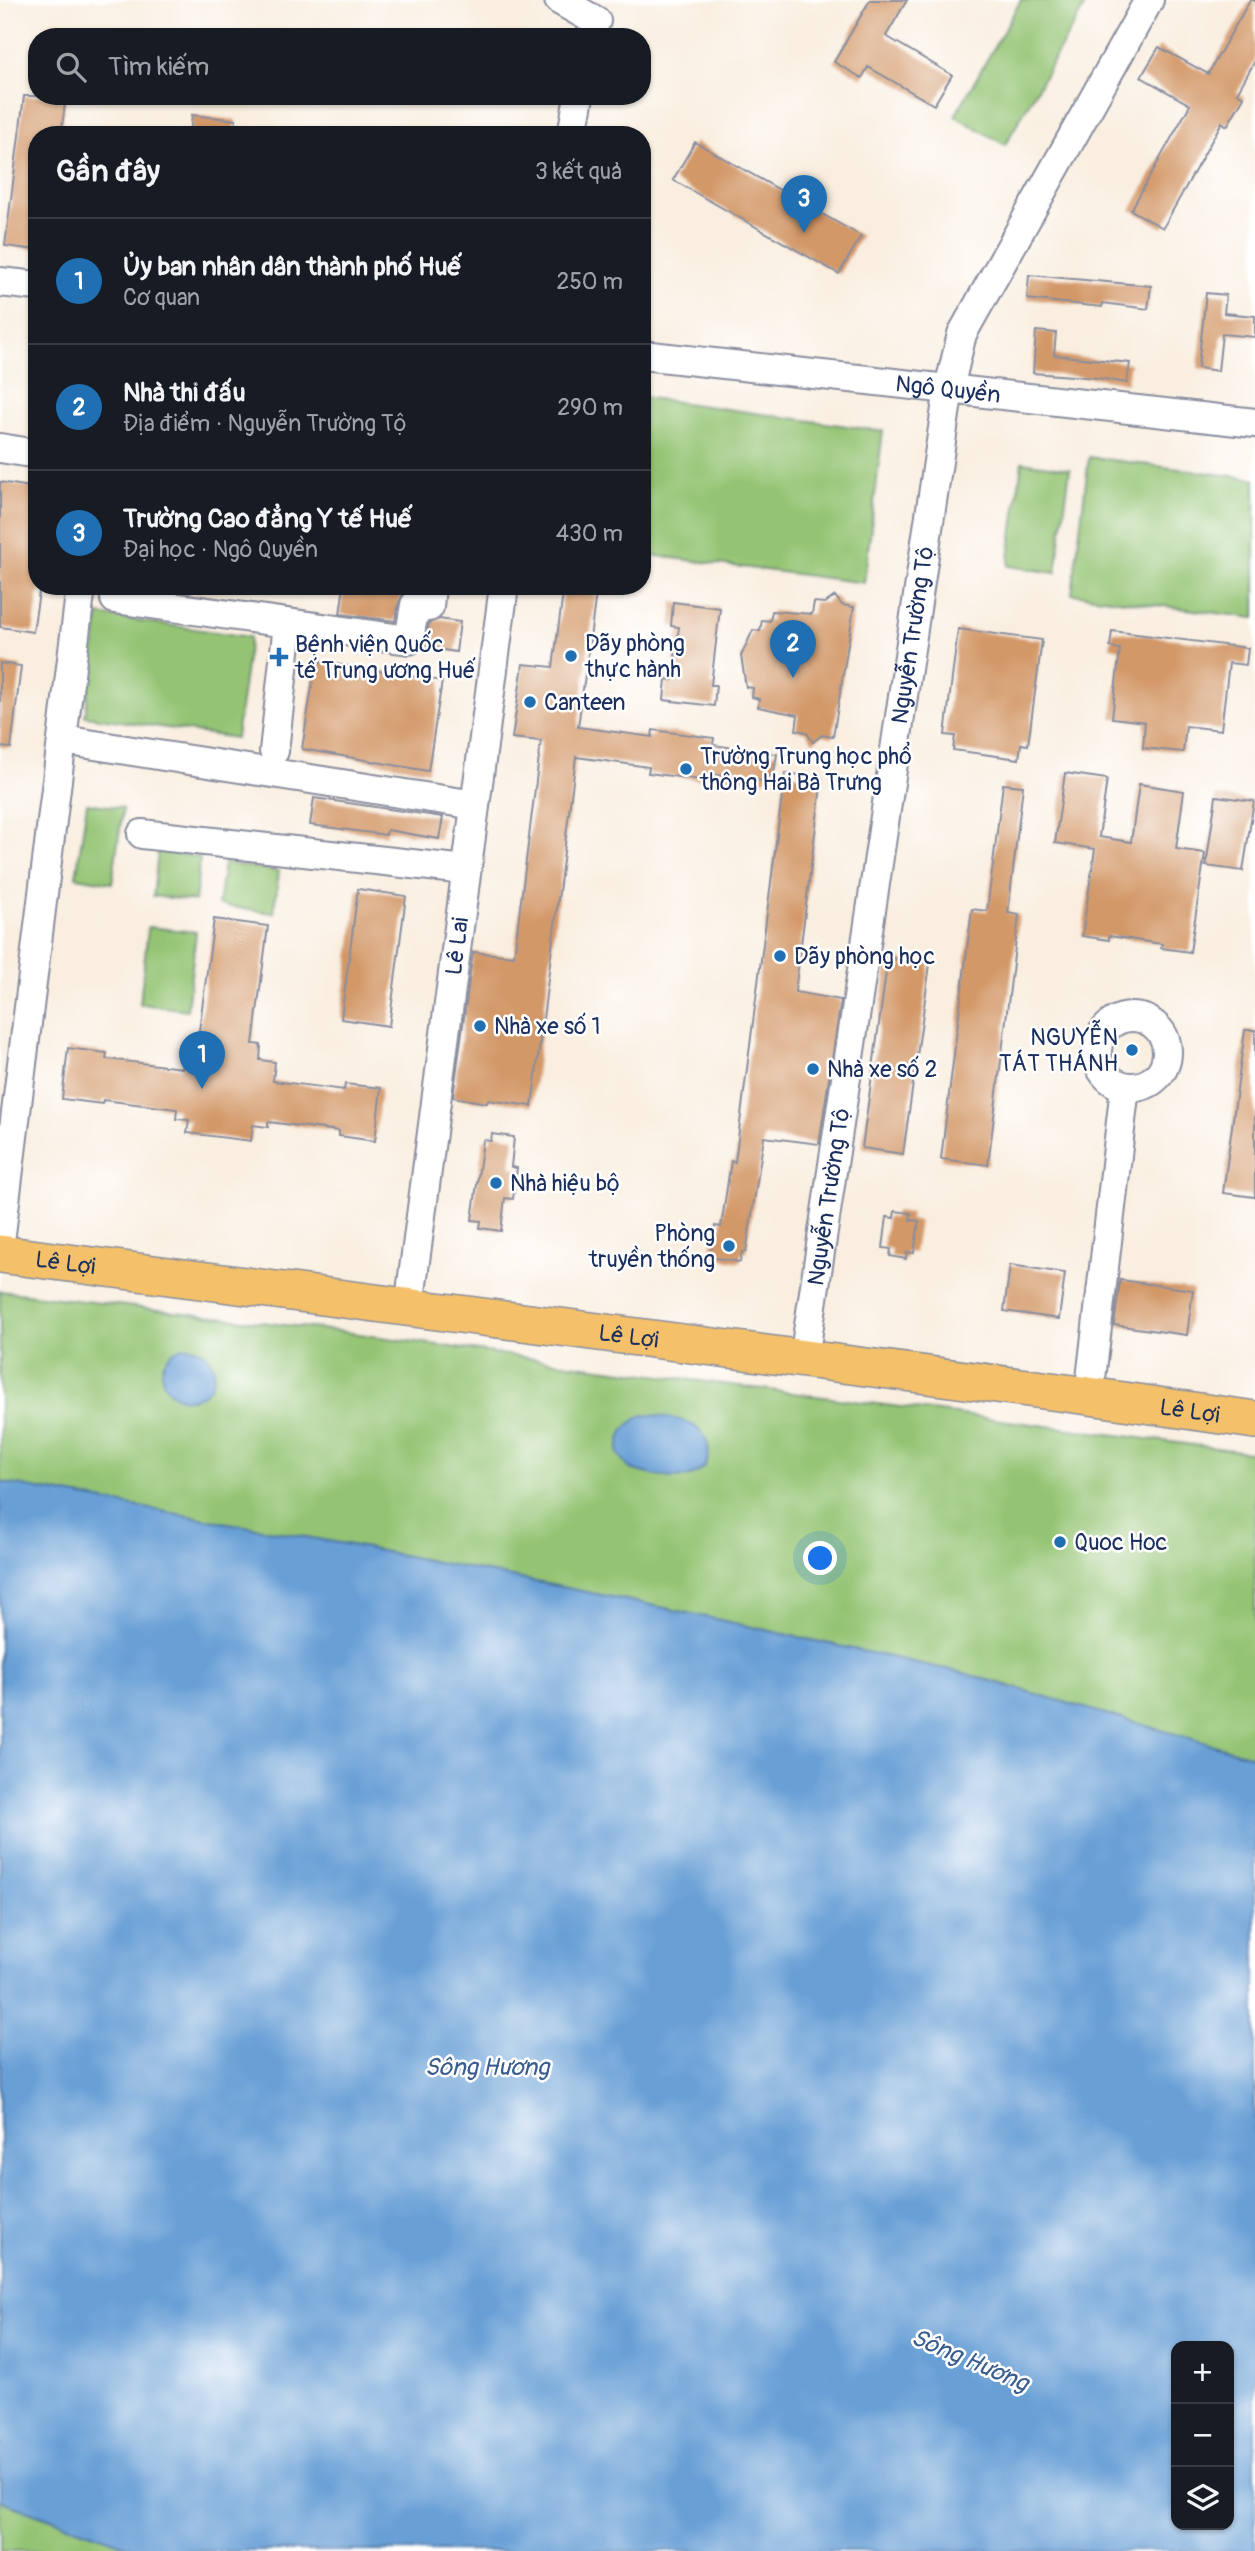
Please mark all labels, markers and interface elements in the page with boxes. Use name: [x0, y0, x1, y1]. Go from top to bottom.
search box: [28, 28, 651, 105]
icon: search: [52, 48, 90, 86]
text: Tìm kiếm: [108, 51, 209, 83]
text: Gần đây: [56, 153, 160, 190]
text: 3 kết quả: [535, 157, 623, 186]
pin: 3: [781, 175, 827, 233]
text: Ủy ban nhân dân thành phố Huế: [123, 251, 461, 283]
text: 1: [75, 267, 84, 296]
text: 250 m: [557, 267, 623, 296]
text: Cơ quan: [123, 283, 200, 312]
street label: Ngô Quyền: [894, 369, 1002, 410]
text: Nhà thi đấu: [123, 377, 246, 409]
text: 2: [73, 393, 85, 422]
text: 290 m: [557, 393, 623, 422]
text: Địa điểm · Nguyễn Trường Tộ: [123, 409, 406, 438]
text: Trường Cao đẳng Y tế Huế: [123, 503, 412, 535]
text: 3: [73, 519, 85, 548]
text: 430 m: [556, 519, 623, 548]
text: Đại học · Ngô Quyền: [123, 535, 318, 564]
street label: Nguyễn Trường Tộ: [885, 544, 940, 726]
pin: 2: [770, 620, 816, 678]
place label: Dãy phòng thực hành: [584, 629, 685, 684]
place label: Bệnh viện Quốc tế Trung ương Huế: [294, 630, 476, 685]
marker: Bệnh viện Quốc tế Trung ương Huế: [269, 647, 289, 667]
marker: Dãy phòng thực hành: [563, 648, 579, 664]
place label: Canteen: [544, 688, 626, 717]
marker: Canteen: [522, 694, 538, 710]
place label: Trường Trung học phổ thông Hai Bà Trưng: [699, 741, 912, 797]
marker: Trường Trung học phổ thông Hai Bà Trưng: [678, 761, 694, 777]
street label: Lê Lai: [439, 916, 475, 977]
place label: Dãy phòng học: [794, 942, 935, 971]
marker: Dãy phòng học: [772, 948, 788, 964]
place label: Nhà xe số 1: [494, 1012, 601, 1041]
marker: Nhà xe số 1: [472, 1018, 488, 1034]
place label: NGUYỄN TÁT THÁNH: [999, 1019, 1118, 1078]
pin: 1: [179, 1031, 225, 1089]
marker: NGUYỄN TÁT THÁNH: [1124, 1042, 1140, 1058]
place label: Nhà xe số 2: [827, 1055, 937, 1084]
marker: Nhà xe số 2: [805, 1061, 821, 1077]
street label: Nguyễn Trường Tộ: [801, 1106, 856, 1288]
place label: Nhà hiệu bộ: [510, 1169, 620, 1198]
marker: Nhà hiệu bộ: [488, 1175, 504, 1191]
place label: Phòng truyền thống: [588, 1219, 715, 1274]
marker: Phòng truyền thống: [721, 1238, 737, 1254]
street label: Lê Lợi: [34, 1245, 97, 1281]
street label: Lê Lợi: [597, 1318, 660, 1355]
street label: Lê Lợi: [1158, 1392, 1222, 1430]
place label: Quoc Hoc: [1074, 1528, 1167, 1557]
marker: Quoc Hoc: [1052, 1534, 1068, 1550]
your location: [803, 1541, 837, 1575]
water label: Sông Hương: [425, 2053, 551, 2082]
water label: Sông Hương: [907, 2323, 1034, 2399]
map controls: [1171, 2341, 1234, 2530]
button: +: [1171, 2341, 1234, 2404]
button: −: [1171, 2404, 1234, 2467]
button: layers: [1171, 2467, 1234, 2530]

